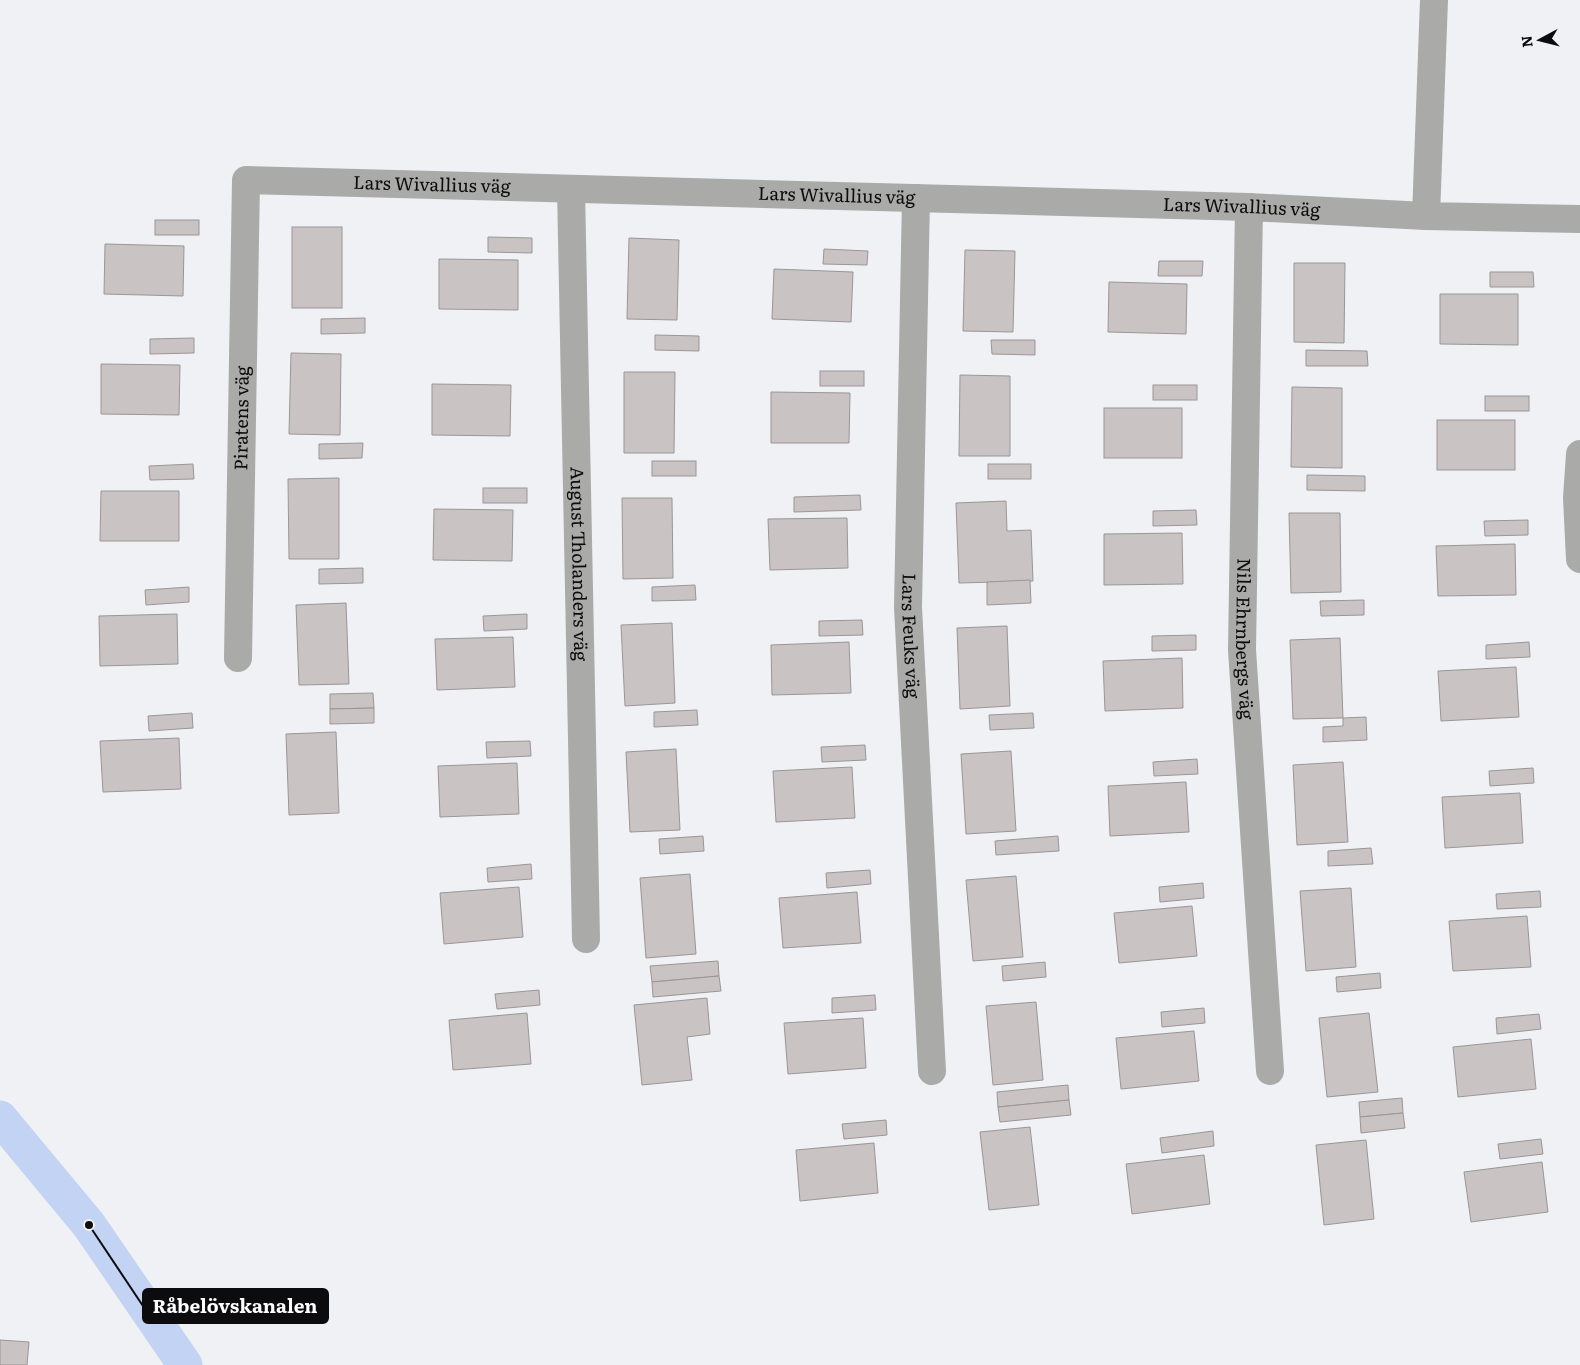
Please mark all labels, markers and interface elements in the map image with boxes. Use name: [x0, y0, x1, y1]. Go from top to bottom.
north arrow: [1515, 15, 1565, 65]
text: N: [1515, 34, 1537, 49]
street label: Lars Wivallius väg: [353, 168, 512, 199]
street label: Lars Wivallius väg: [758, 179, 917, 210]
street label: Lars Wivallius väg: [1163, 190, 1322, 223]
street label: Piratens väg: [226, 365, 255, 470]
street label: August Tholanders väg: [565, 466, 595, 662]
street label: Nils Ehrnbergs väg: [1230, 558, 1262, 721]
street label: Lars Feuks väg: [896, 573, 928, 700]
callout: Råbelövskanalen: [143, 1289, 328, 1323]
text: Råbelövskanalen: [153, 1291, 318, 1319]

